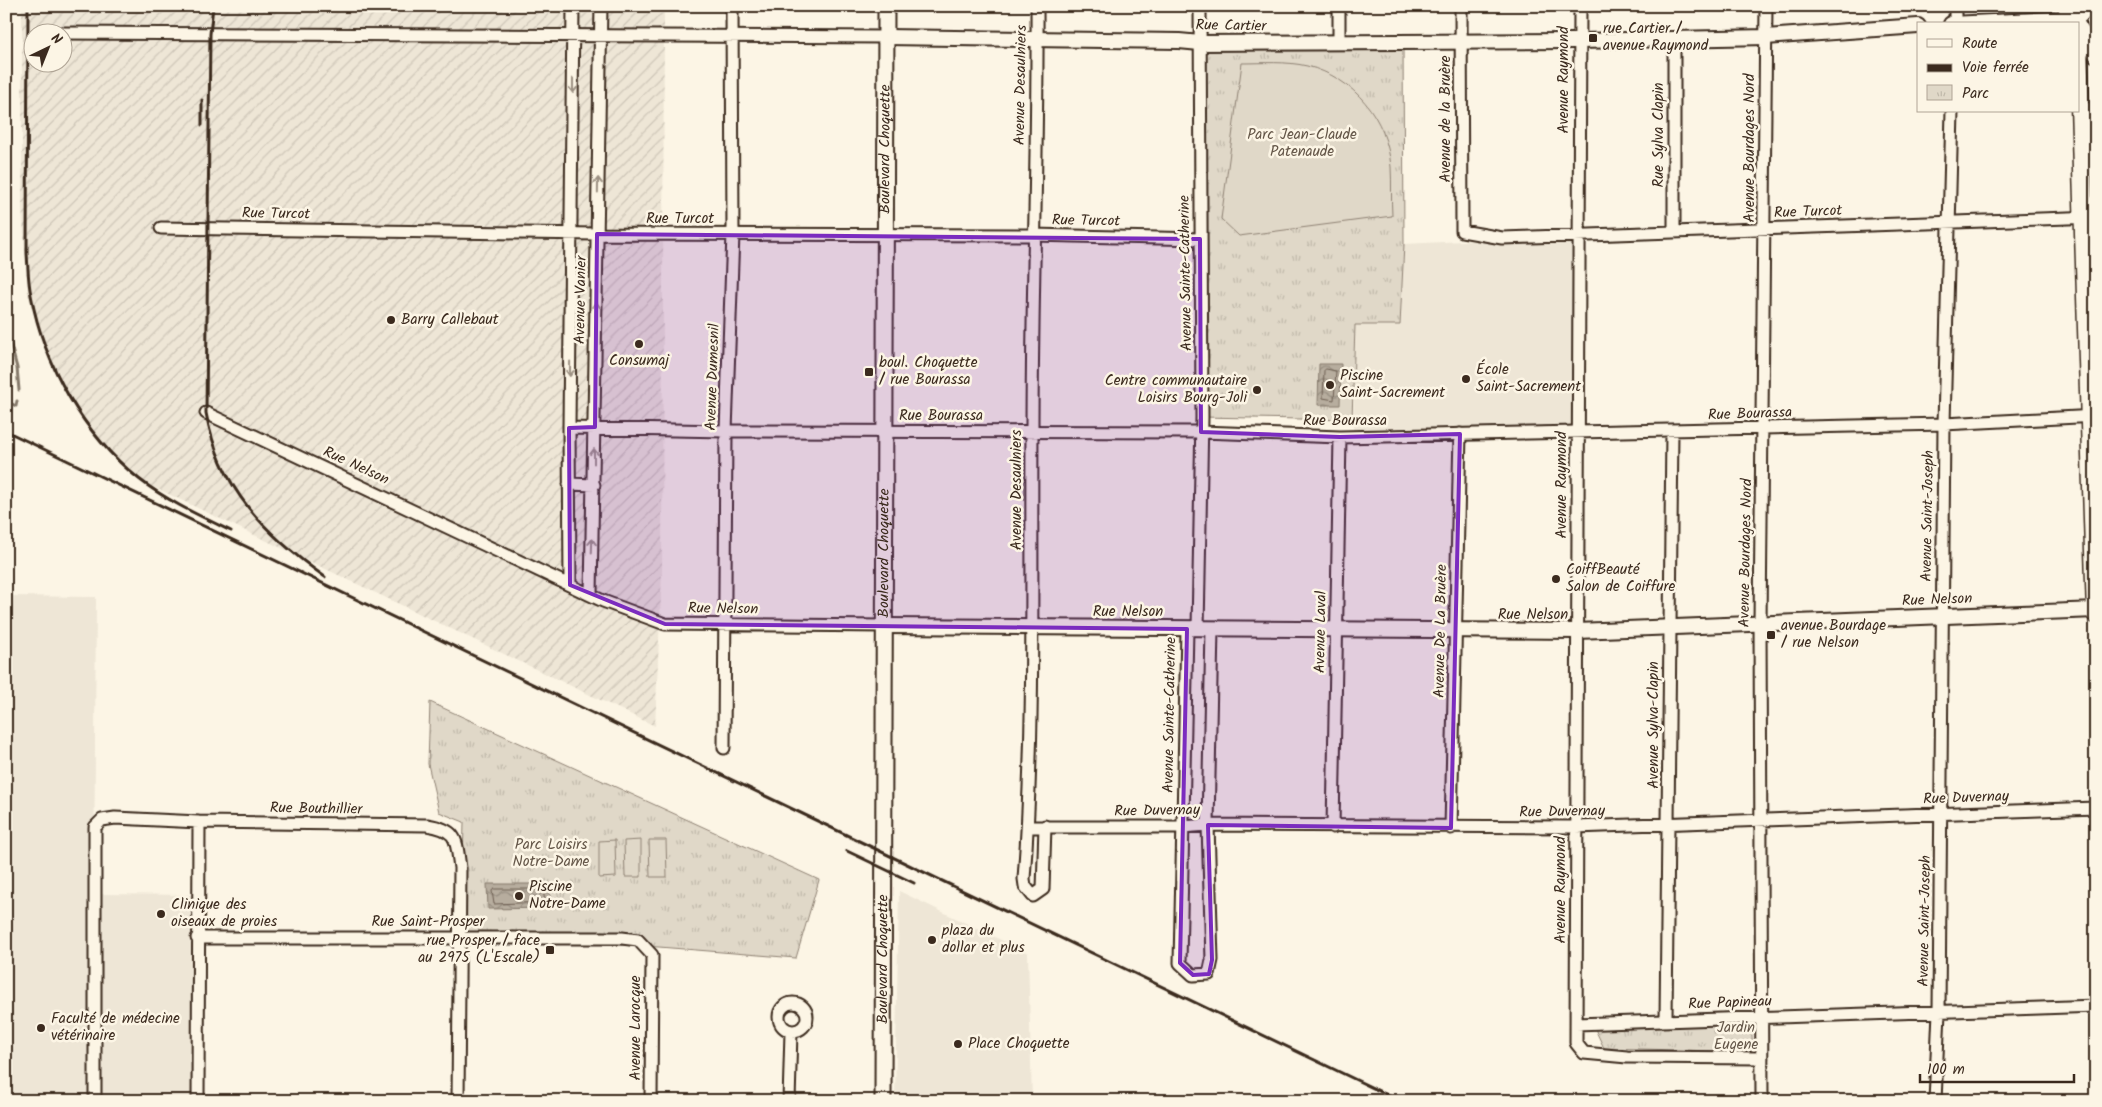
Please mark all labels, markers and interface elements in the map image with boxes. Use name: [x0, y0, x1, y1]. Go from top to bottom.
street label: Rue Cartier: [1195, 13, 1268, 39]
place label: rue Cartier / avenue Raymond: [1603, 17, 1709, 58]
north arrow: [22, 22, 72, 72]
legend: [1917, 22, 2080, 112]
street label: Avenue Desaulniers: [1008, 24, 1034, 145]
street label: Avenue Raymond: [1552, 26, 1576, 134]
text: N: [45, 28, 67, 50]
marker: rue Cartier / avenue Raymond: [1587, 32, 1599, 44]
text: Route: [1962, 32, 1998, 56]
street label: Avenue de la Bruère: [1434, 55, 1458, 183]
text: Voie ferrée: [1962, 56, 2029, 80]
street label: Avenue Bourdages Nord: [1738, 73, 1762, 222]
one-way arrow: [568, 78, 578, 94]
street label: Rue Sylva Clapin: [1647, 82, 1671, 188]
text: Parc: [1962, 82, 1989, 106]
street label: Boulevard Choquette: [873, 84, 898, 214]
park label: Parc Jean-Claude Patenaude: [1247, 123, 1357, 164]
one-way arrow: [593, 177, 603, 194]
street label: Avenue Sainte-Catherine: [1173, 195, 1199, 351]
street label: Rue Turcot: [1773, 199, 1843, 225]
street label: Rue Turcot: [242, 201, 311, 227]
street label: Rue Turcot: [646, 207, 714, 231]
street label: Rue Turcot: [1052, 208, 1121, 234]
street label: Avenue Vanier: [568, 255, 594, 344]
one-way arrow: [591, 301, 601, 317]
place label: Barry Callebaut: [401, 308, 499, 332]
marker: Barry Callebaut: [385, 314, 397, 326]
street label: Avenue Dumesnil: [699, 323, 727, 431]
marker: Consumaj: [633, 338, 645, 350]
place label: Consumaj: [609, 349, 670, 373]
place label: boul. Choquette / rue Bourassa: [879, 351, 978, 392]
place label: École Saint-Sacrement: [1476, 358, 1581, 399]
one-way arrow: [565, 361, 574, 377]
place label: Piscine Saint-Sacrement: [1340, 364, 1445, 405]
marker: boul. Choquette / rue Bourassa: [863, 366, 875, 378]
place label: Centre communautaire Loisirs Bourg-Joli: [1105, 369, 1248, 410]
marker: École Saint-Sacrement: [1460, 373, 1472, 385]
marker: Piscine Saint-Sacrement: [1324, 379, 1336, 391]
marker: Centre communautaire Loisirs Bourg-Joli: [1251, 384, 1263, 396]
street label: Rue Bourassa: [1708, 401, 1792, 427]
street label: Rue Bourassa: [899, 404, 983, 428]
street label: Rue Bourassa: [1303, 409, 1387, 433]
street label: Avenue Desaulniers: [1005, 429, 1029, 550]
street label: Avenue Raymond: [1550, 431, 1574, 539]
street label: Rue Nelson: [319, 440, 393, 492]
one-way arrow: [590, 449, 599, 465]
street label: Avenue Saint-Joseph: [1915, 450, 1941, 582]
street label: Avenue Bourdages Nord: [1733, 478, 1759, 628]
street label: Boulevard Choquette: [872, 488, 897, 618]
one-way arrow: [588, 539, 597, 555]
place label: CoiffBeauté Salon de Coiffure: [1566, 558, 1676, 599]
street label: Avenue De La Bruère: [1428, 564, 1454, 698]
marker: CoiffBeauté Salon de Coiffure: [1550, 573, 1562, 585]
street label: Rue Nelson: [1901, 587, 1973, 613]
street label: Avenue Laval: [1308, 590, 1334, 673]
street label: Rue Nelson: [688, 596, 758, 622]
street label: Rue Nelson: [1093, 600, 1163, 624]
street label: Rue Nelson: [1498, 603, 1568, 627]
place label: avenue Bourdage / rue Nelson: [1781, 614, 1886, 655]
marker: avenue Bourdage / rue Nelson: [1765, 629, 1777, 641]
street label: Avenue Sainte-Catherine: [1157, 637, 1183, 793]
street label: Avenue Sylva-Clapin: [1642, 661, 1666, 789]
street label: Rue Duvernay: [1923, 784, 2010, 811]
street label: Rue Bouthillier: [270, 796, 363, 822]
street label: Rue Duvernay: [1114, 798, 1201, 824]
street label: Rue Duvernay: [1519, 799, 1606, 825]
park label: Parc Loisirs Notre-Dame: [513, 833, 590, 874]
street label: Avenue Raymond: [1549, 836, 1573, 944]
street label: Avenue Saint-Joseph: [1912, 855, 1938, 987]
place label: Piscine Notre-Dame: [529, 875, 606, 916]
marker: Piscine Notre-Dame: [513, 890, 525, 902]
place label: Clinique des oiseaux de proies: [171, 893, 278, 934]
street label: Boulevard Choquette: [871, 894, 896, 1024]
marker: Clinique des oiseaux de proies: [155, 908, 167, 920]
street label: Rue Saint-Prosper: [371, 910, 486, 934]
place label: plaza du dollar et plus: [941, 919, 1025, 960]
place label: rue Prosper / face au 2975 (L'Escale): [418, 929, 540, 970]
marker: plaza du dollar et plus: [926, 934, 938, 946]
marker: rue Prosper / face au 2975 (L'Escale): [544, 944, 556, 956]
street label: Avenue Larocque: [624, 975, 648, 1080]
street label: Rue Papineau: [1688, 990, 1772, 1016]
place label: Faculté de médecine vétérinaire: [51, 1007, 180, 1048]
park label: Jardin Eugene: [1714, 1016, 1759, 1057]
marker: Faculté de médecine vétérinaire: [35, 1022, 47, 1034]
place label: Place Choquette: [968, 1032, 1070, 1056]
marker: Place Choquette: [952, 1038, 964, 1050]
scale bar: [1920, 1052, 2073, 1084]
text: 100 m: [1927, 1058, 1965, 1082]

